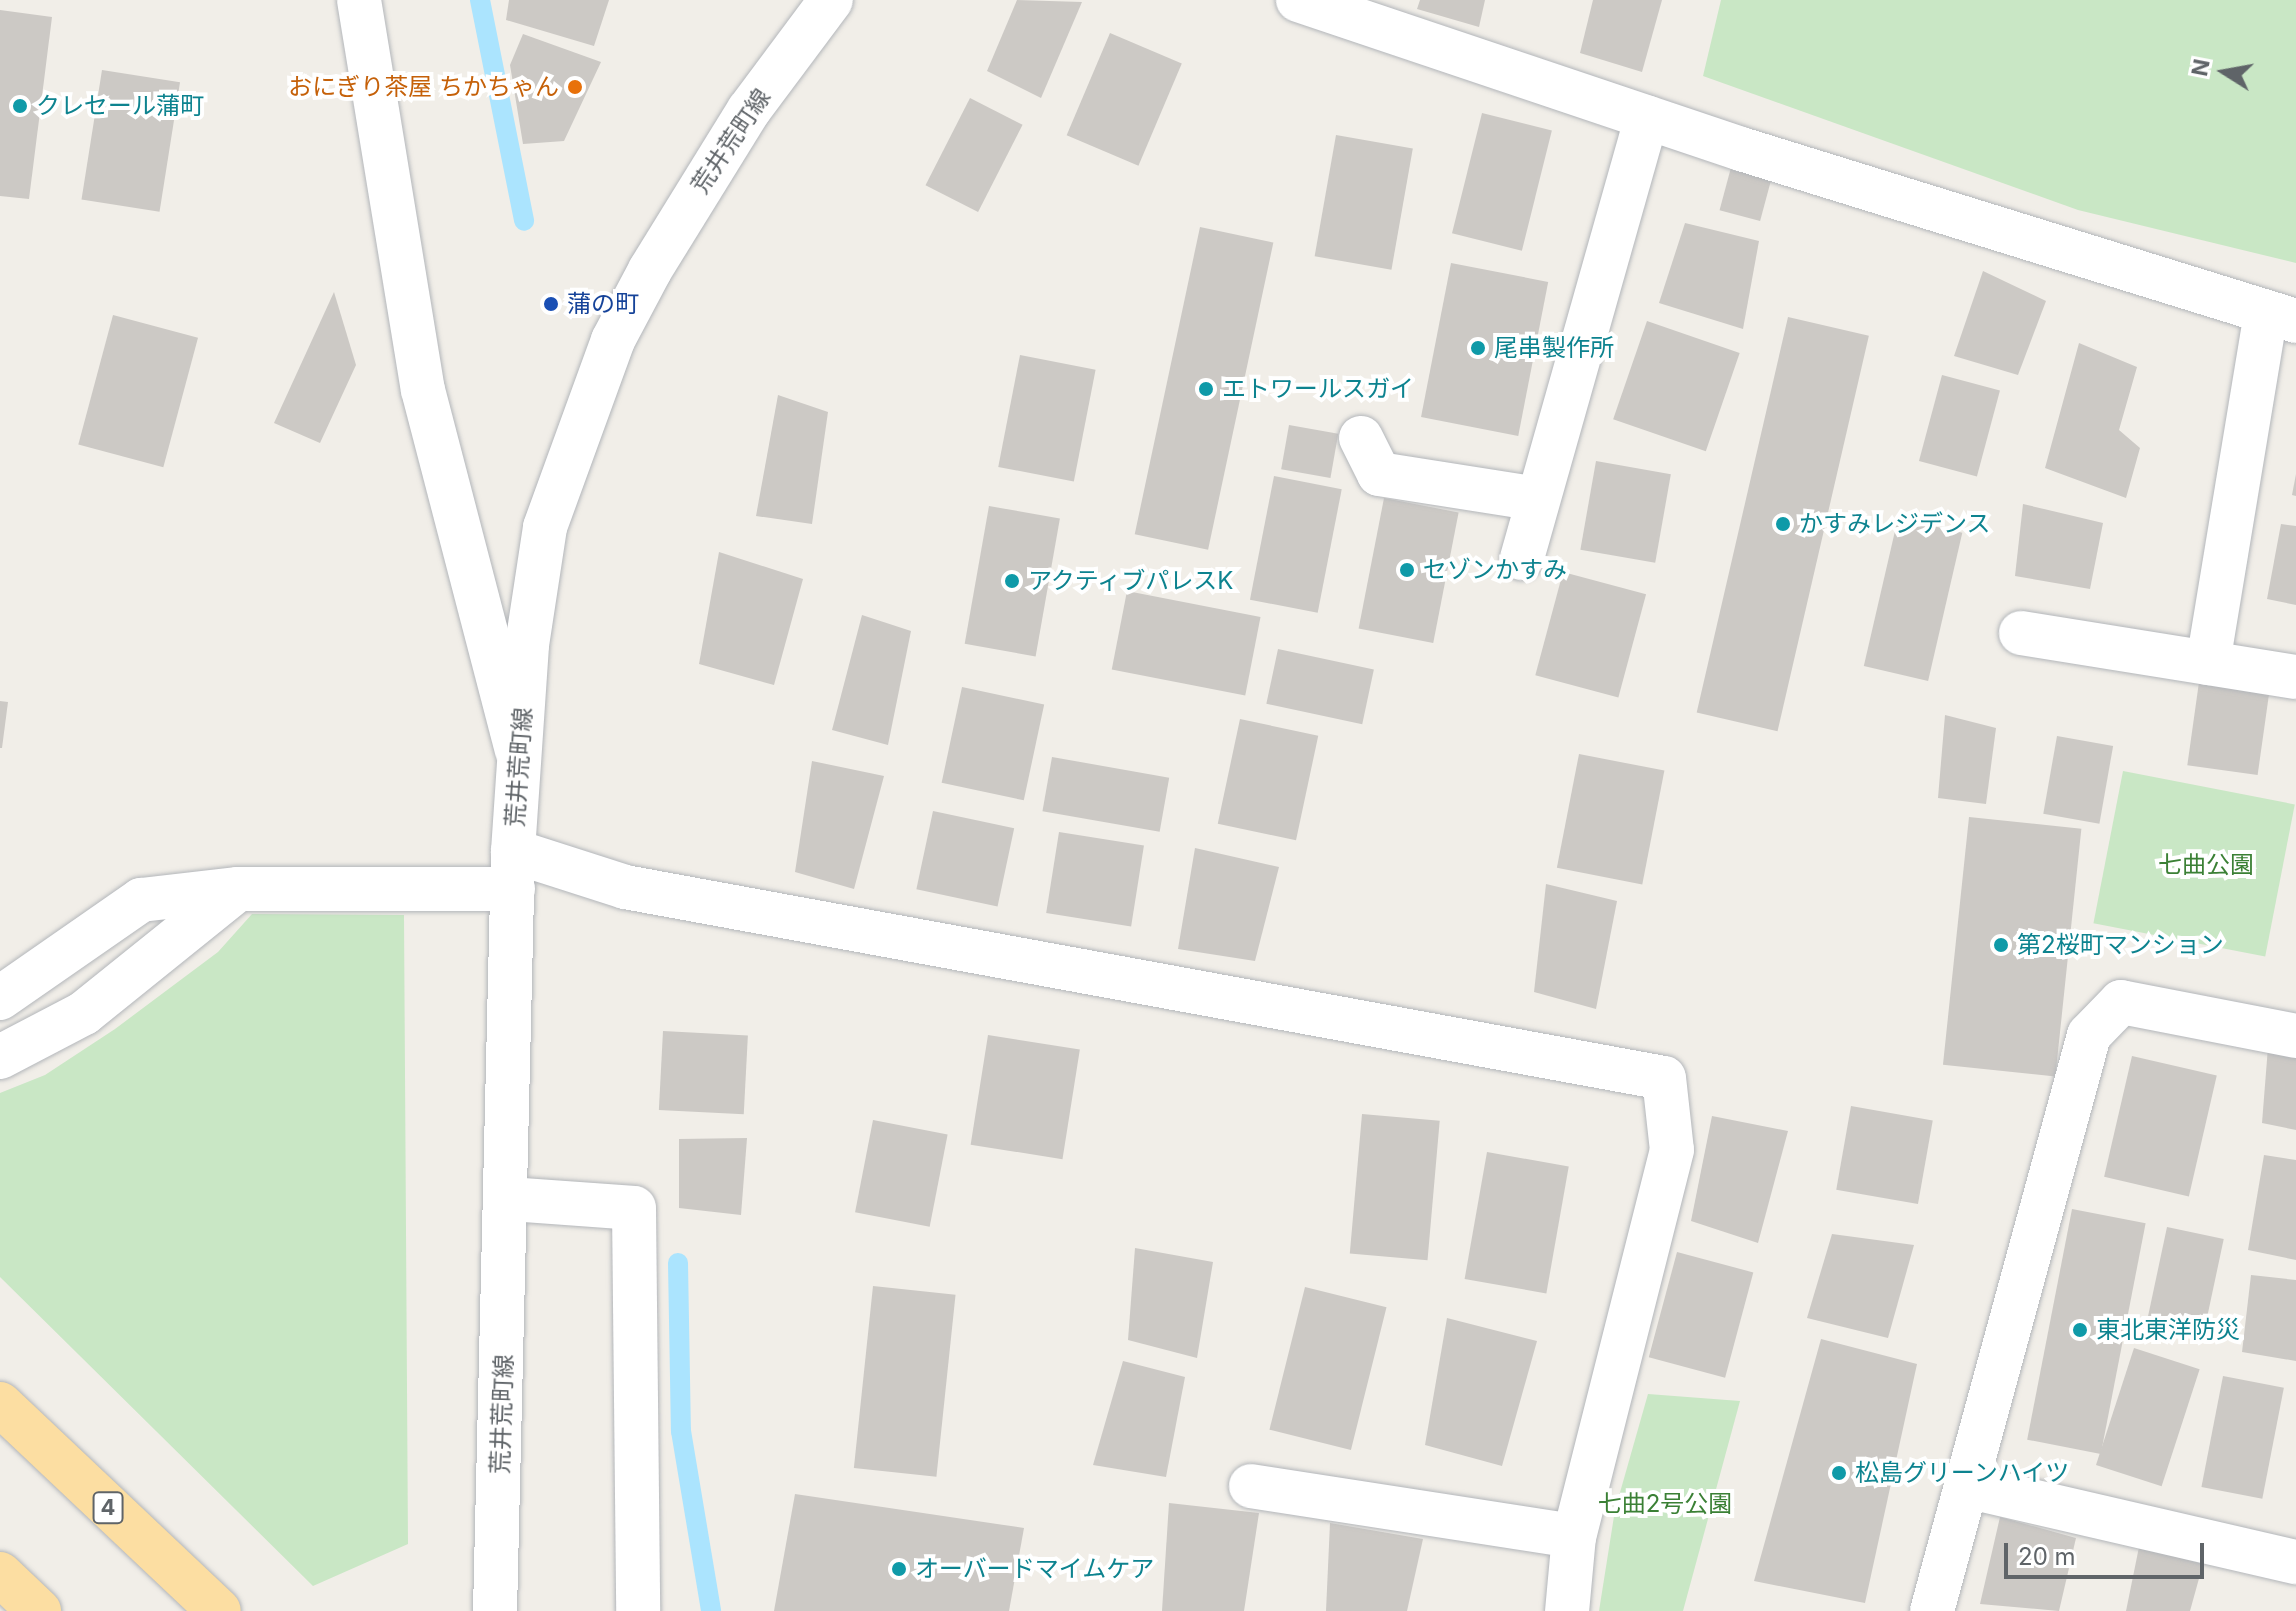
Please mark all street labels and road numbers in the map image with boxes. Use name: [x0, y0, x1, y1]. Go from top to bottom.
street label: 荒井荒町線: [686, 83, 776, 199]
street label: 荒井荒町線: [500, 706, 538, 828]
street label: 荒井荒町線: [486, 1354, 518, 1474]
road number: 4: [92, 1490, 124, 1526]

